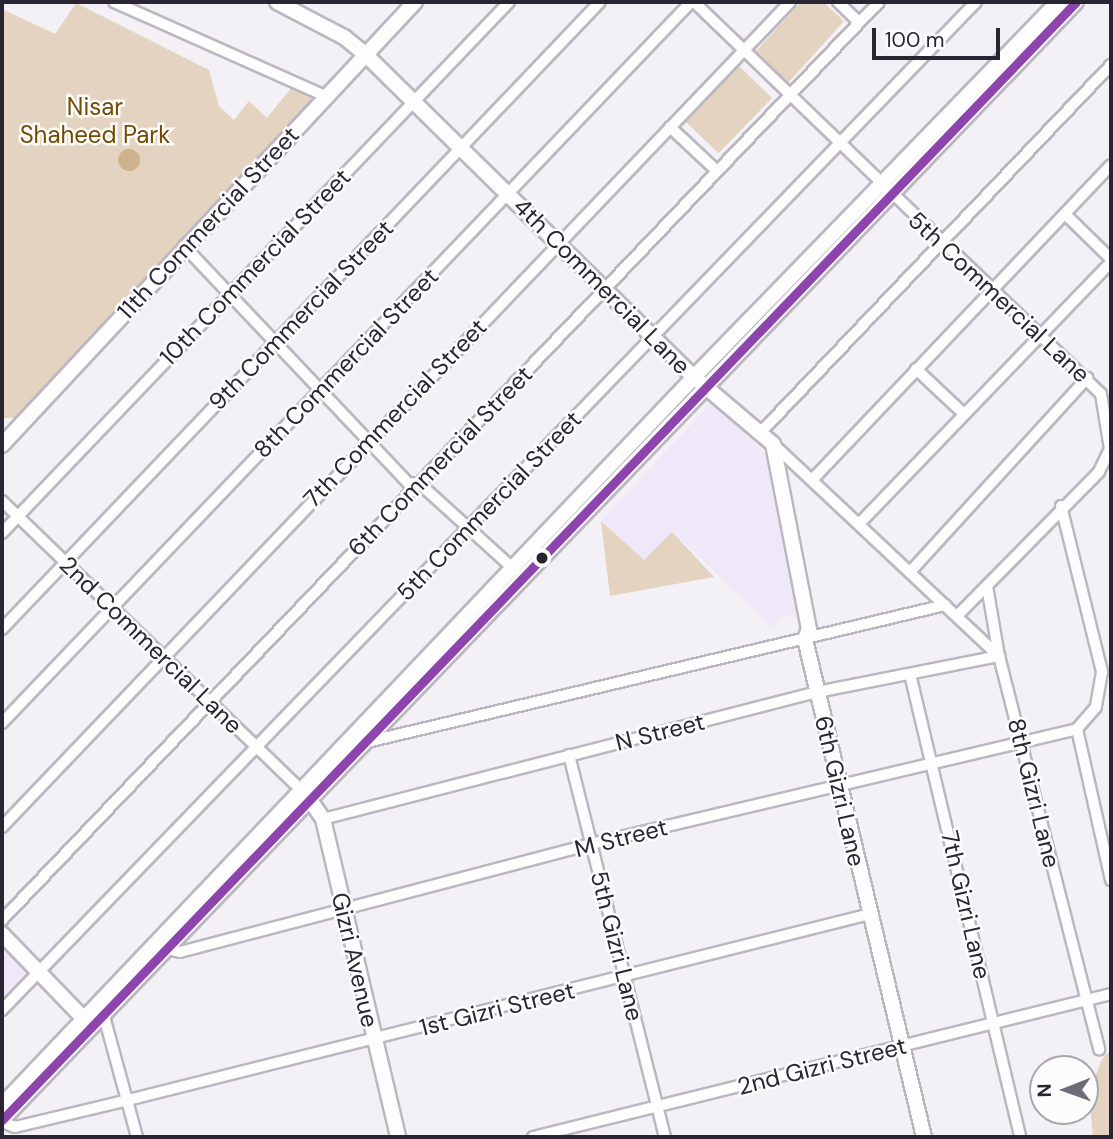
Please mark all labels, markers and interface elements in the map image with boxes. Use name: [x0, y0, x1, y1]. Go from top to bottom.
scale bar: [875, 14, 1003, 58]
text: 100 m: [885, 26, 945, 54]
park label: Nisar Shaheed Park: [20, 93, 170, 149]
street label: 11th Commercial Street: [111, 121, 305, 325]
street label: 10th Commercial Street: [154, 163, 356, 371]
street label: 4th Commercial Lane: [508, 192, 696, 380]
street label: 5th Commercial Lane: [902, 205, 1096, 389]
street label: 9th Commercial Street: [203, 214, 399, 416]
street label: 8th Commercial Street: [248, 262, 444, 464]
street label: 7th Commercial Street: [297, 313, 493, 513]
street label: 6th Commercial Street: [342, 360, 538, 562]
street label: 5th Commercial Street: [391, 405, 587, 607]
street label: 2nd Commercial Lane: [54, 550, 248, 740]
unlabelled marker: [535, 551, 549, 565]
street label: N Street: [612, 707, 708, 757]
street label: 6th Gizri Lane: [809, 713, 871, 869]
street label: 8th Gizri Lane: [1001, 715, 1067, 871]
street label: M Street: [572, 813, 670, 863]
street label: 7th Gizri Lane: [935, 828, 997, 982]
street label: 5th Gizri Lane: [584, 868, 650, 1024]
street label: Gizri Avenue: [326, 890, 384, 1030]
street label: 1st Gizri Street: [416, 976, 578, 1042]
street label: 2nd Gizri Street: [735, 1031, 909, 1101]
north arrow: [1029, 1055, 1099, 1125]
text: N: [1032, 1083, 1057, 1097]

